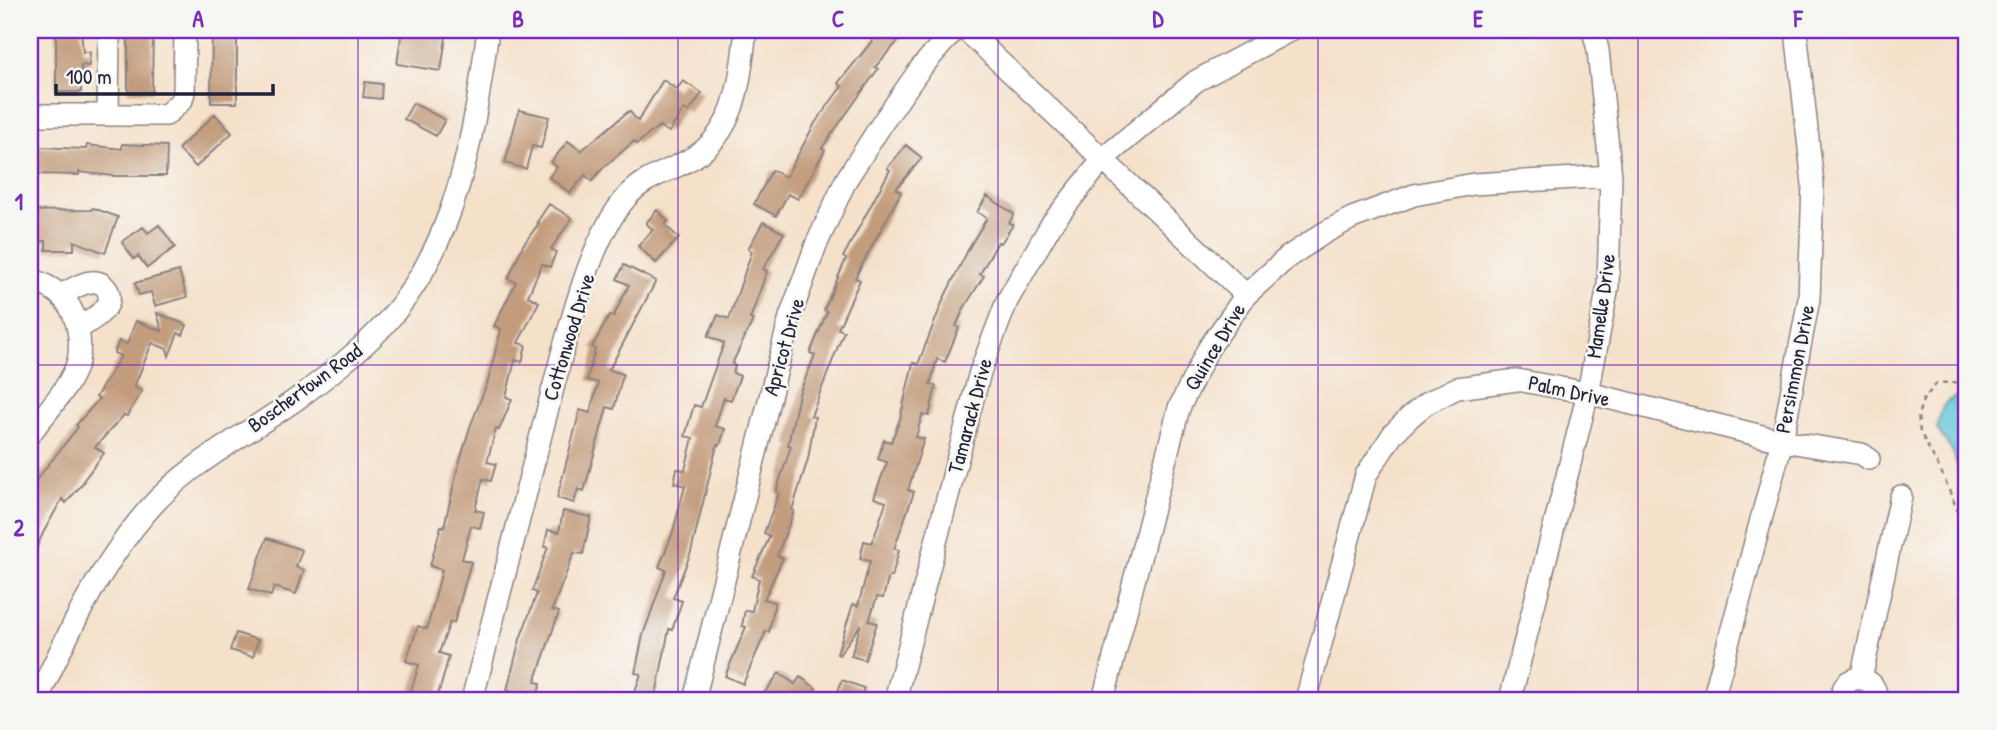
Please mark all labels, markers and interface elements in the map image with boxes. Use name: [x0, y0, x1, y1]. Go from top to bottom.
text: A: [192, 3, 204, 34]
text: B: [512, 3, 524, 34]
text: C: [832, 3, 844, 34]
text: D: [1153, 3, 1165, 34]
text: E: [1473, 3, 1484, 34]
text: F: [1793, 3, 1804, 34]
scale bar: [56, 52, 273, 96]
text: 100 m: [66, 62, 112, 91]
text: 1: [15, 186, 23, 217]
street label: Mamelle Drive: [1579, 252, 1622, 360]
street label: Cottonwood Drive: [535, 270, 602, 404]
street label: Apricot Drive: [756, 295, 811, 399]
street label: Quince Drive: [1177, 298, 1252, 396]
street label: Persimmon Drive: [1768, 302, 1821, 436]
street label: Boschertown Road: [242, 336, 368, 439]
street label: Tamarack Drive: [940, 355, 999, 477]
street label: Palm Drive: [1526, 368, 1612, 413]
text: 2: [14, 512, 25, 543]

